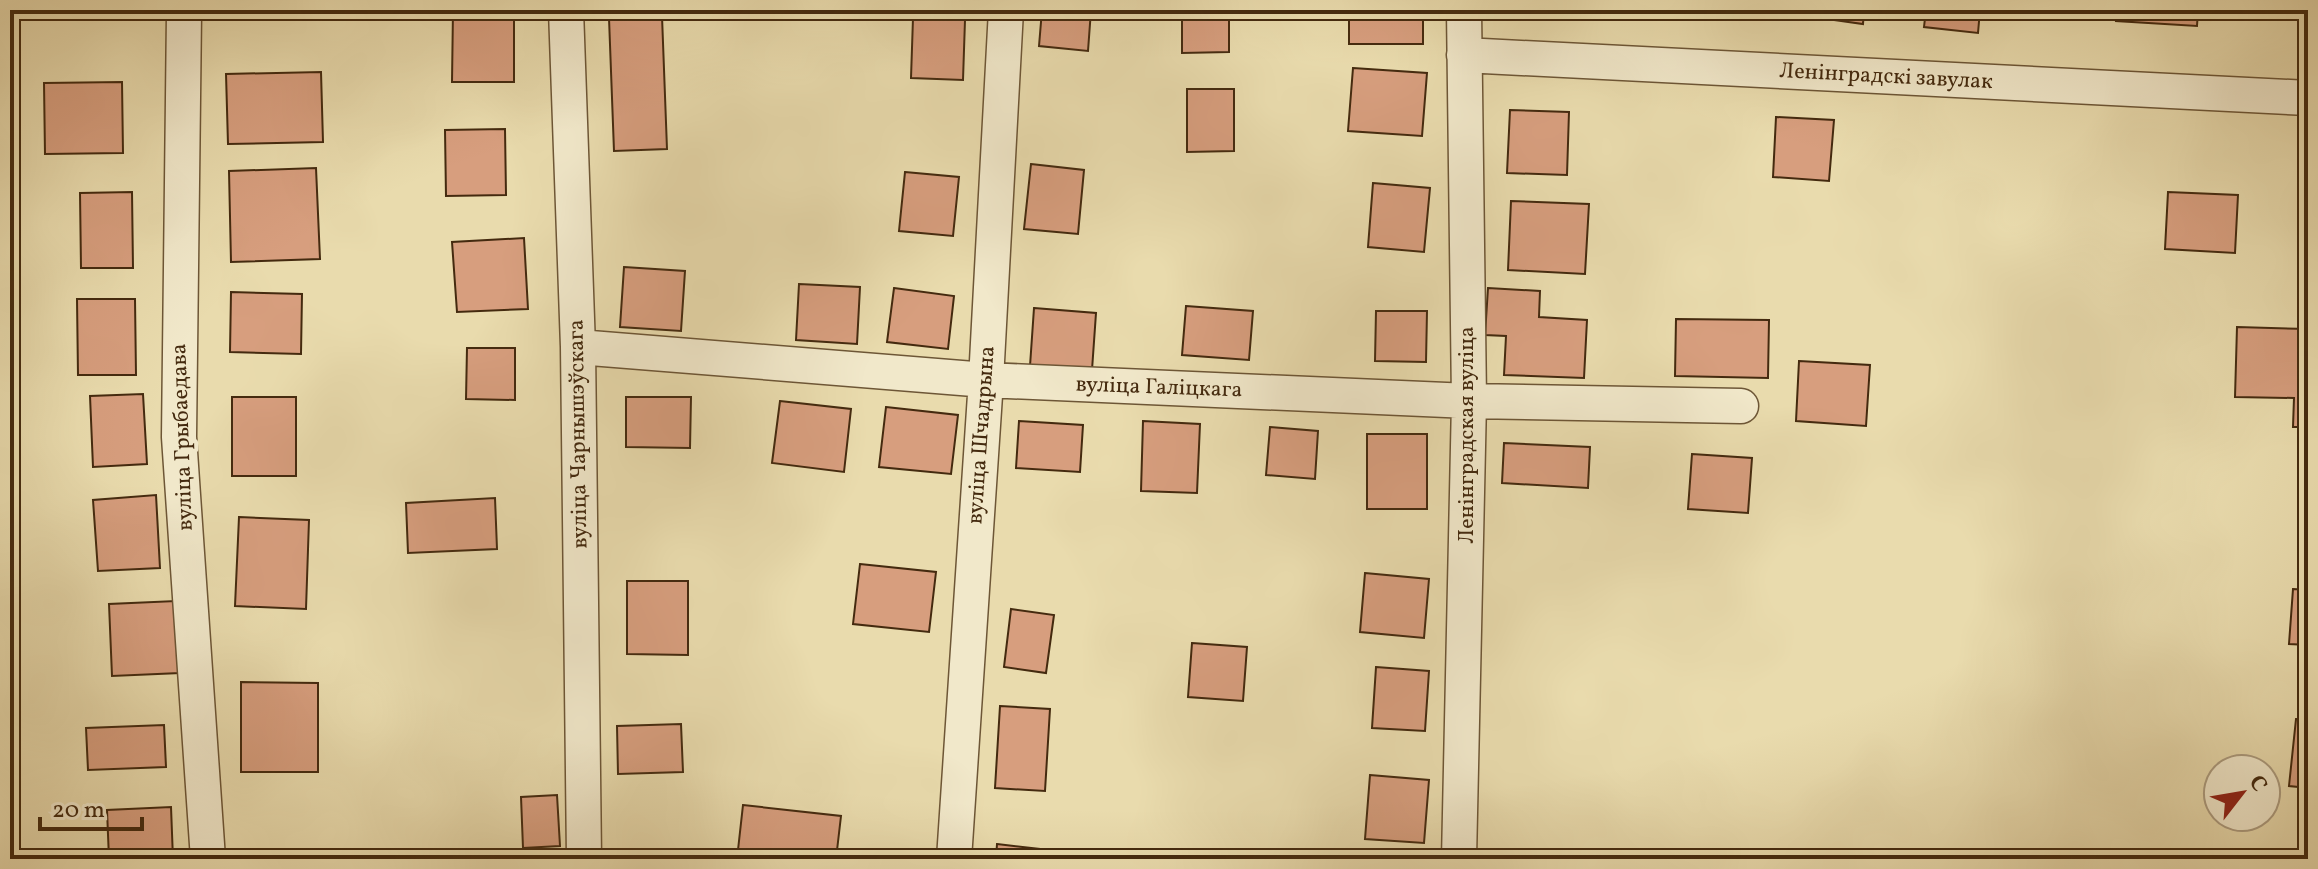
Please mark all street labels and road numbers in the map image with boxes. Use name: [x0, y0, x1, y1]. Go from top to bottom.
street label: Ленінградскі завулак: [1779, 56, 1994, 98]
street label: вуліца Чарнышэўскага: [562, 319, 596, 549]
street label: Ленінградская вуліца: [1452, 326, 1483, 544]
street label: вуліца Грыбаедава: [164, 343, 202, 531]
street label: вуліца Шчадрына: [960, 345, 1004, 525]
street label: вуліца Галіцкага: [1075, 370, 1243, 406]

